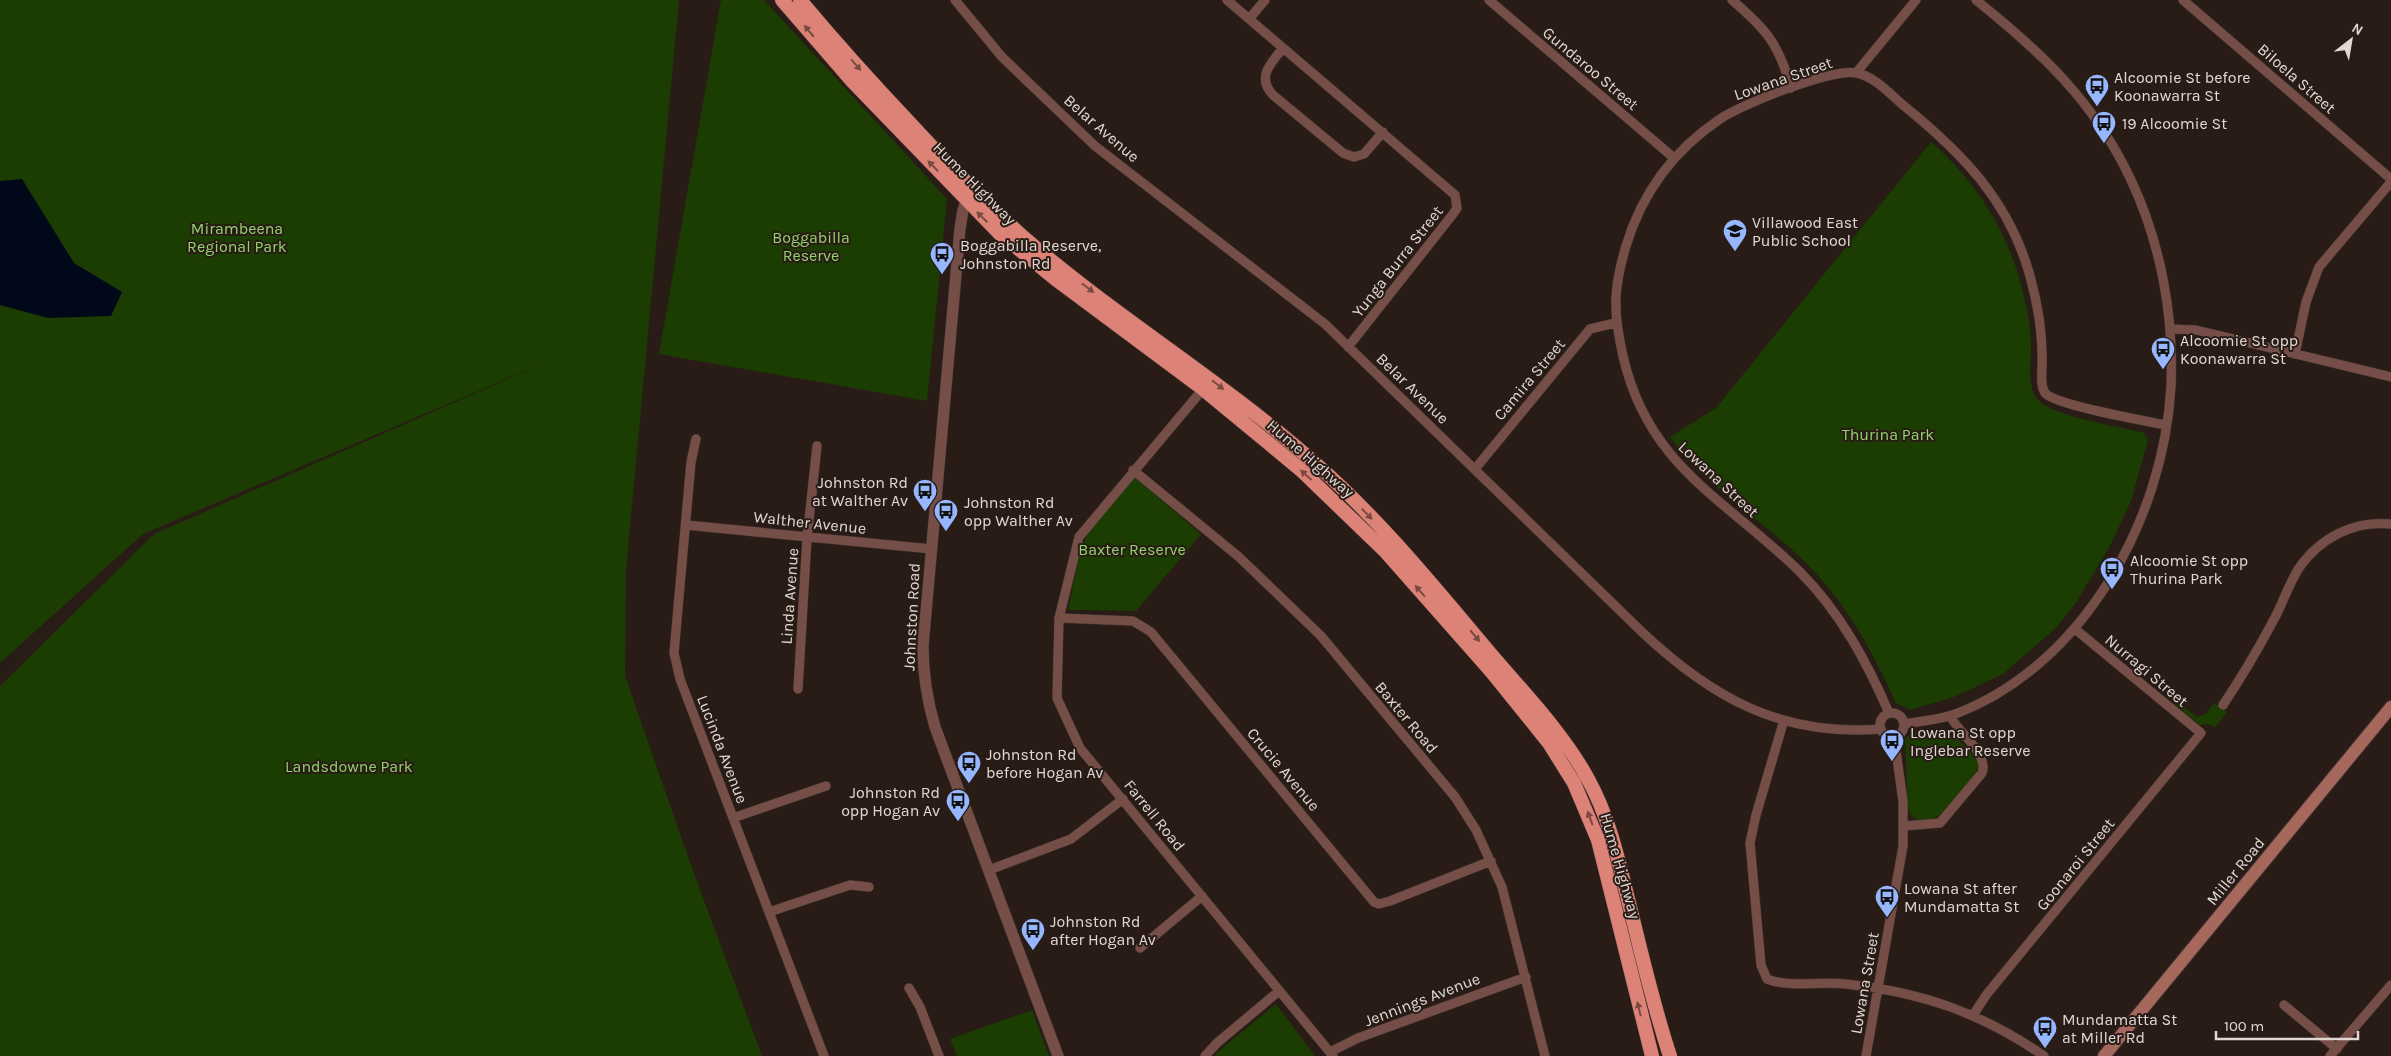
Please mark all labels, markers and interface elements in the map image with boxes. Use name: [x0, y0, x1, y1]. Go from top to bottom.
north arrow: [2326, 15, 2376, 65]
text: N: [2349, 19, 2366, 39]
street label: Gundaroo Street: [1539, 23, 1642, 114]
one-way arrow: [803, 25, 814, 38]
street label: Biloela Street: [2254, 39, 2340, 117]
street label: Lowana Street: [1731, 53, 1835, 104]
one-way arrow: [850, 59, 862, 71]
place label: Alcoomie St before Koonawarra St: [2114, 68, 2251, 105]
bus stop icon: Alcoomie St before Koonawarra St: [2084, 73, 2110, 107]
street label: Belar Avenue: [1060, 90, 1143, 166]
bus stop icon: 19 Alcoomie St: [2091, 110, 2117, 144]
place label: 19 Alcoomie St: [2122, 114, 2227, 133]
street label: Hume Highway: [929, 138, 1020, 229]
one-way arrow: [927, 160, 939, 172]
street label: Yunga Burra Street: [1348, 202, 1447, 321]
one-way arrow: [977, 211, 989, 223]
place label: Villawood East Public School: [1752, 213, 1858, 250]
school or university icon: Villawood East Public School: [1722, 218, 1748, 252]
park label: Mirambeena Regional Park: [187, 219, 287, 256]
park label: Boggabilla Reserve: [772, 228, 850, 265]
place label: Boggabilla Reserve, Johnston Rd: [960, 236, 1101, 273]
bus stop icon: Boggabilla Reserve, Johnston Rd: [929, 241, 955, 275]
one-way arrow: [1081, 282, 1094, 293]
place label: Alcoomie St opp Koonawarra St: [2180, 331, 2298, 368]
street label: Camira Street: [1490, 335, 1569, 424]
bus stop icon: Alcoomie St opp Koonawarra St: [2150, 336, 2176, 370]
street label: Belar Avenue: [1372, 349, 1453, 428]
one-way arrow: [1211, 380, 1225, 390]
street label: Hume Highway: [1263, 415, 1359, 502]
park label: Thurina Park: [1842, 425, 1934, 444]
street label: Lowana Street: [1675, 437, 1763, 521]
one-way arrow: [1301, 469, 1313, 481]
place label: Johnston Rd at Walther Av: [812, 473, 908, 510]
bus stop icon: Johnston Rd at Walther Av: [912, 478, 938, 512]
place label: Johnston Rd opp Walther Av: [964, 493, 1073, 530]
bus stop icon: Johnston Rd opp Walther Av: [933, 498, 959, 532]
street label: Walther Avenue: [753, 507, 867, 538]
one-way arrow: [1361, 507, 1373, 519]
park label: Baxter Reserve: [1078, 540, 1186, 559]
street label: Linda Avenue: [777, 547, 802, 645]
place label: Alcoomie St opp Thurina Park: [2130, 551, 2248, 588]
bus stop icon: Alcoomie St opp Thurina Park: [2099, 556, 2125, 590]
street label: Johnston Road: [899, 563, 924, 671]
one-way arrow: [1414, 585, 1426, 597]
one-way arrow: [1469, 629, 1480, 642]
street label: Nurragi Street: [2101, 630, 2192, 711]
street label: Baxter Road: [1371, 678, 1442, 757]
street label: Lucinda Avenue: [693, 692, 752, 806]
place label: Lowana St opp Inglebar Reserve: [1910, 723, 2030, 760]
street label: Crucie Avenue: [1243, 724, 1324, 815]
bus stop icon: Lowana St opp Inglebar Reserve: [1879, 728, 1905, 762]
place label: Johnston Rd before Hogan Av: [986, 745, 1103, 782]
bus stop icon: Johnston Rd before Hogan Av: [956, 750, 982, 784]
park label: Landsdowne Park: [285, 757, 413, 776]
street label: Farrell Road: [1120, 776, 1189, 855]
place label: Johnston Rd opp Hogan Av: [841, 783, 940, 820]
bus stop icon: Johnston Rd opp Hogan Av: [945, 788, 971, 822]
one-way arrow: [1586, 810, 1594, 825]
street label: Hume Highway: [1596, 811, 1645, 922]
street label: Goonaroi Street: [2032, 814, 2118, 914]
street label: Miller Road: [2202, 834, 2269, 909]
place label: Lowana St after Mundamatta St: [1904, 879, 2019, 916]
bus stop icon: Lowana St after Mundamatta St: [1874, 884, 1900, 918]
place label: Johnston Rd after Hogan Av: [1050, 912, 1156, 949]
bus stop icon: Johnston Rd after Hogan Av: [1020, 917, 1046, 951]
street label: Lowana Street: [1846, 931, 1883, 1035]
street label: Jennings Avenue: [1362, 969, 1483, 1030]
one-way arrow: [1635, 1001, 1643, 1016]
scale bar: [2216, 1008, 2358, 1040]
place label: Mundamatta St at Miller Rd: [2062, 1010, 2177, 1047]
bus stop icon: Mundamatta St at Miller Rd: [2032, 1015, 2058, 1049]
text: 100 m: [2224, 1017, 2264, 1035]

